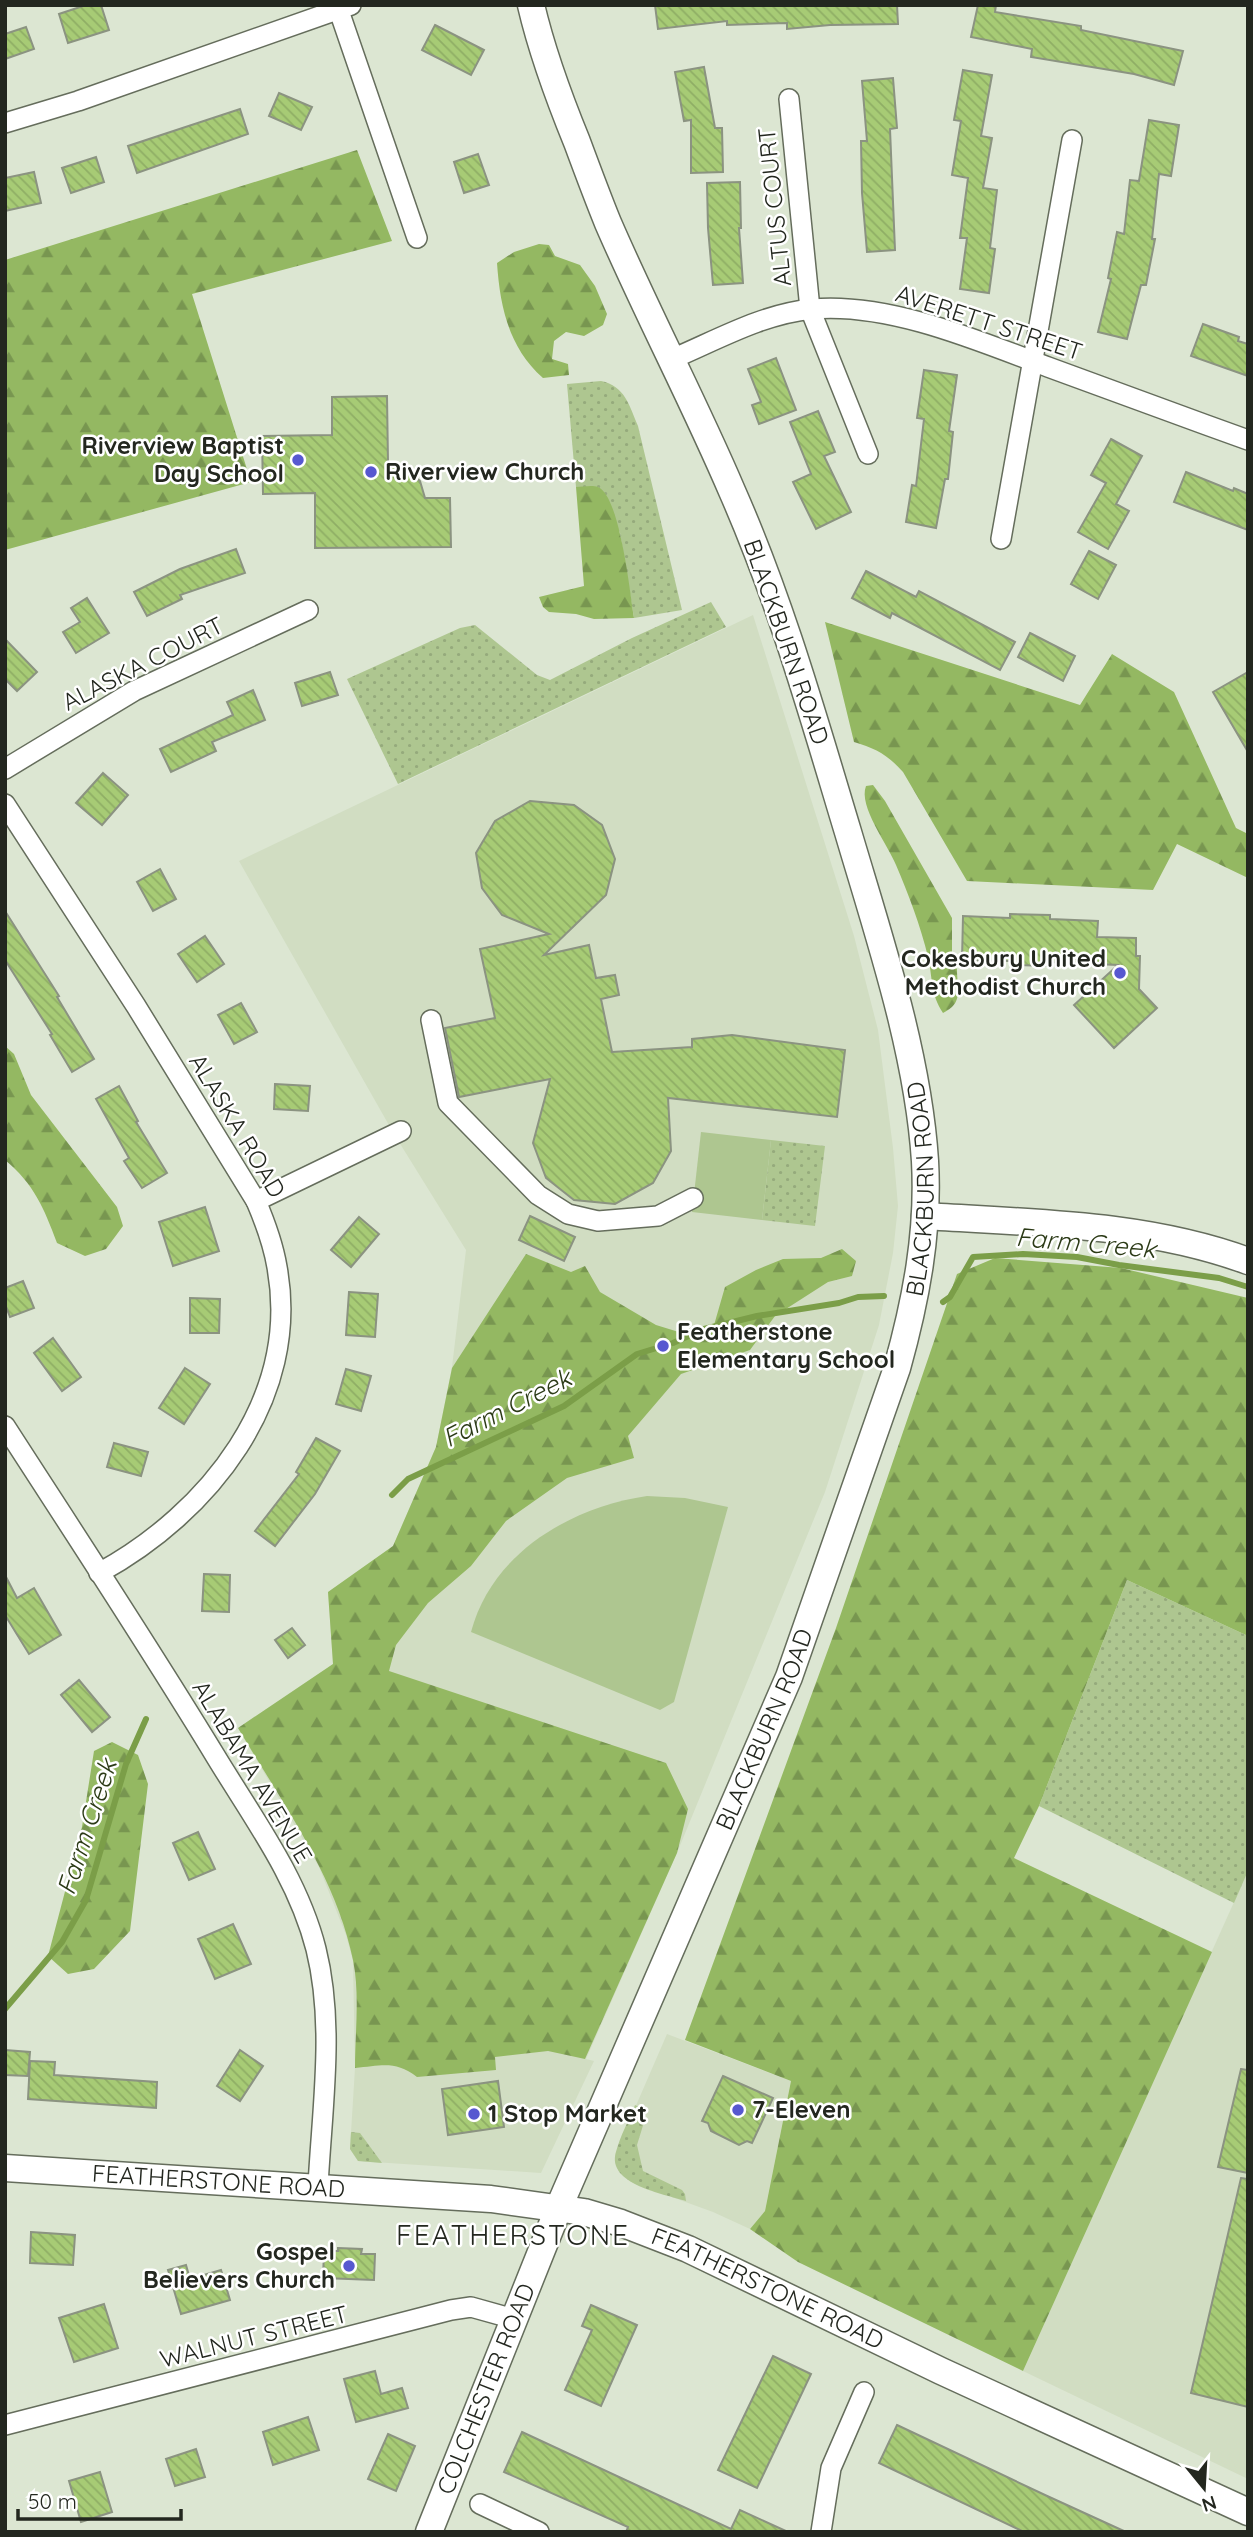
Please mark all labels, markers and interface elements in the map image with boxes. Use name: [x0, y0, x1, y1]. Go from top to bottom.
street label: ALTUS COURT: [751, 126, 797, 288]
street label: AVERETT STREET: [892, 278, 1087, 366]
place label: Riverview Baptist Day School: [82, 430, 284, 488]
marker: Riverview Baptist Day School: [290, 452, 306, 468]
place label: Riverview Church: [385, 456, 584, 486]
marker: Riverview Church: [363, 464, 379, 480]
street label: BLACKBURN ROAD: [738, 535, 836, 748]
street label: ALASKA COURT: [57, 610, 228, 717]
place label: Cokesbury United Methodist Church: [901, 943, 1106, 1001]
marker: Cokesbury United Methodist Church: [1112, 965, 1128, 981]
street label: ALASKA ROAD: [183, 1048, 293, 1203]
street label: BLACKBURN ROAD: [899, 1080, 940, 1299]
water label: Farm Creek: [1015, 1220, 1160, 1265]
place label: Featherstone Elementary School: [677, 1316, 895, 1374]
marker: Featherstone Elementary School: [655, 1338, 671, 1354]
water label: Farm Creek: [437, 1360, 579, 1454]
street label: BLACKBURN ROAD: [708, 1625, 819, 1834]
street label: ALABAMA AVENUE: [186, 1675, 319, 1868]
water label: Farm Creek: [49, 1753, 125, 1899]
place label: 7-Eleven: [752, 2094, 851, 2124]
place label: 1 Stop Market: [488, 2098, 647, 2128]
marker: 7-Eleven: [730, 2102, 746, 2118]
marker: 1 Stop Market: [466, 2106, 482, 2122]
street label: FEATHERSTONE ROAD: [91, 2158, 346, 2204]
district label: FEATHERSTONE: [396, 2217, 630, 2252]
street label: FEATHERSTONE ROAD: [647, 2220, 889, 2355]
place label: Gospel Believers Church: [143, 2236, 335, 2294]
marker: Gospel Believers Church: [341, 2258, 357, 2274]
street label: COLCHESTER ROAD: [430, 2279, 541, 2498]
street label: WALNUT STREET: [157, 2298, 351, 2374]
north arrow: [1169, 2453, 1239, 2523]
scale bar: [18, 2478, 180, 2522]
text: 50 m: [28, 2488, 77, 2514]
text: N: [1199, 2491, 1220, 2518]

